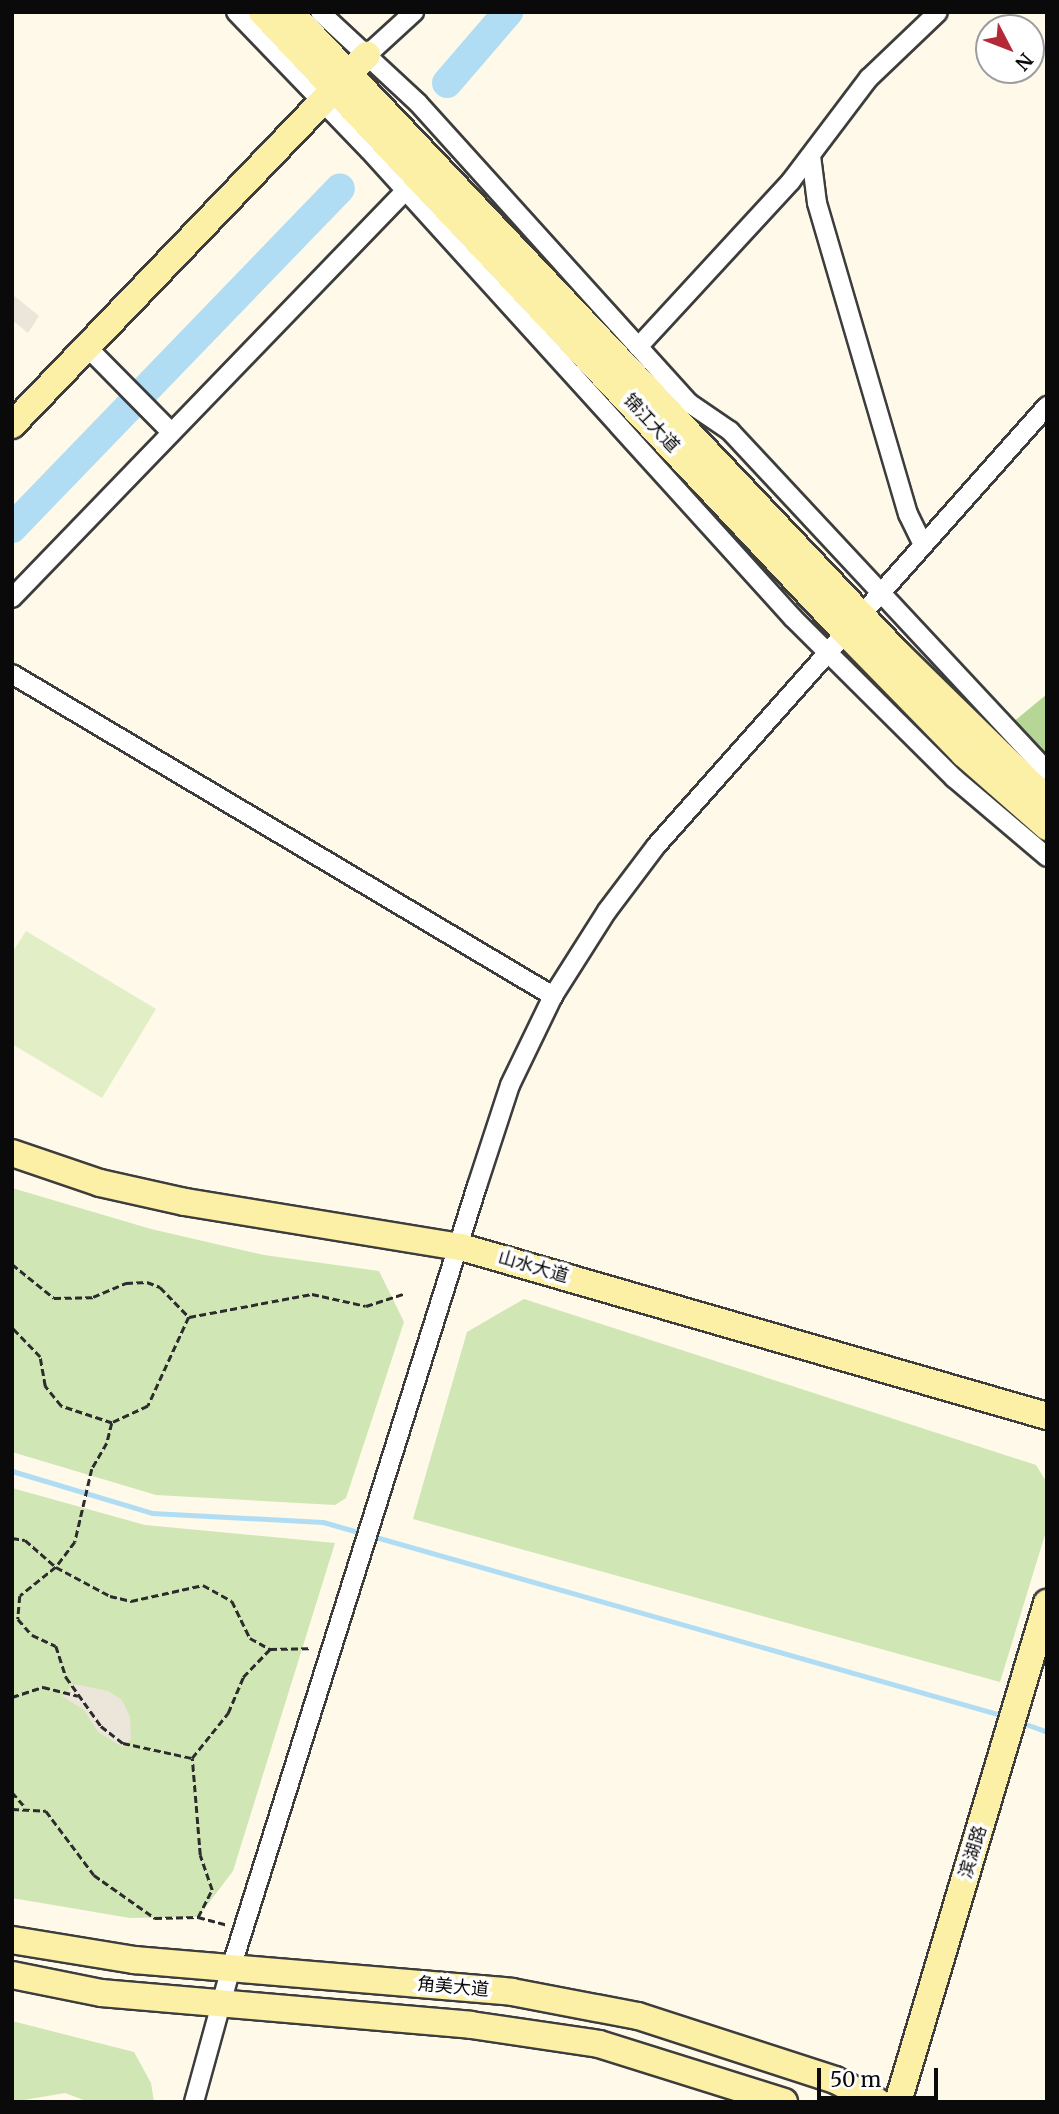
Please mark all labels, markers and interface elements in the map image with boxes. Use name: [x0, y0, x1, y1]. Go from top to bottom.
north arrow: [975, 14, 1045, 84]
text: N: [1010, 48, 1038, 75]
street label: 锦江大道: [619, 389, 683, 457]
street label: 山水大道: [495, 1247, 571, 1287]
street label: 滨湖路: [955, 1823, 991, 1881]
street label: 角美大道: [416, 1973, 490, 2001]
scale bar: [821, 2054, 942, 2098]
text: 50 m: [830, 2066, 881, 2093]

